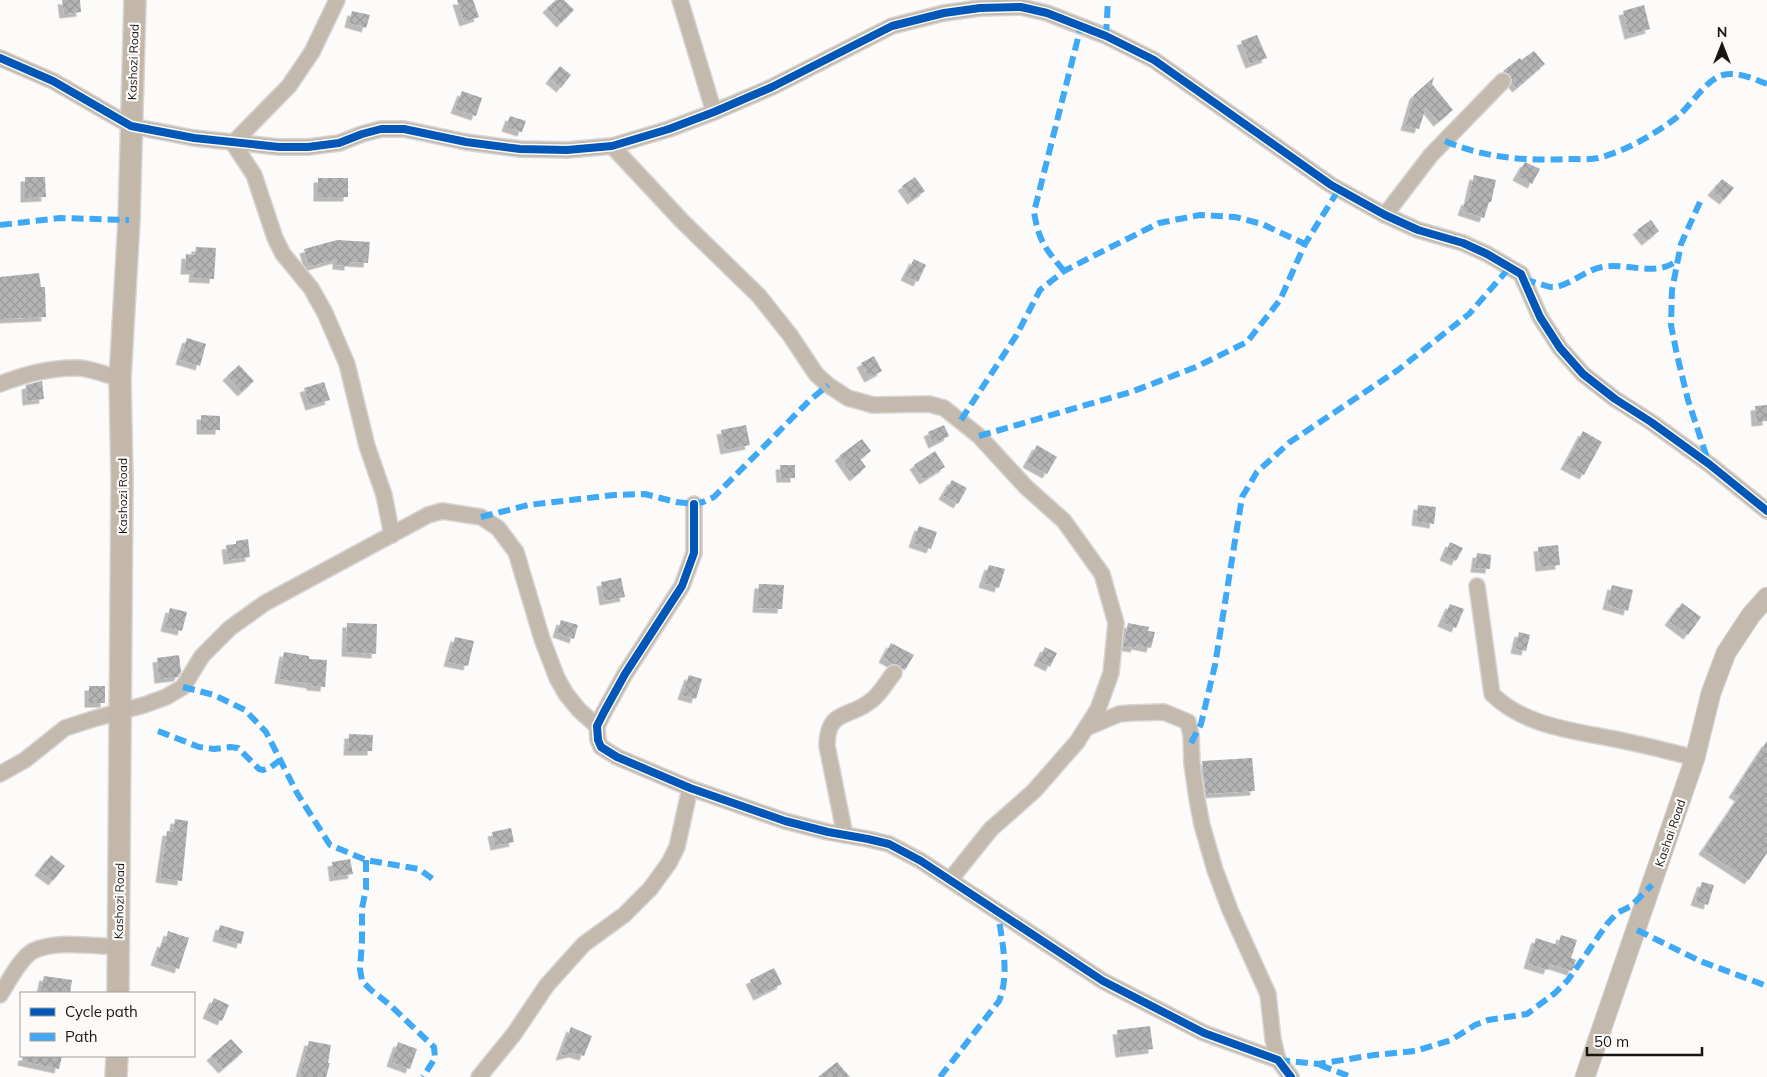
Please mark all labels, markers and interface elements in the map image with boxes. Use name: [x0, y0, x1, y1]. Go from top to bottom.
north arrow: [1697, 20, 1747, 70]
text: N: [1717, 23, 1727, 41]
street label: Kashozi Road: [124, 24, 142, 100]
street label: Kashozi Road: [115, 458, 130, 534]
street label: Kashai Road: [1651, 797, 1689, 869]
street label: Kashozi Road: [111, 863, 127, 939]
legend: [20, 992, 195, 1057]
text: Cycle path: [65, 1002, 138, 1021]
scale bar: [1587, 1024, 1702, 1056]
text: Path: [65, 1027, 97, 1046]
text: 50 m: [1594, 1032, 1629, 1051]

